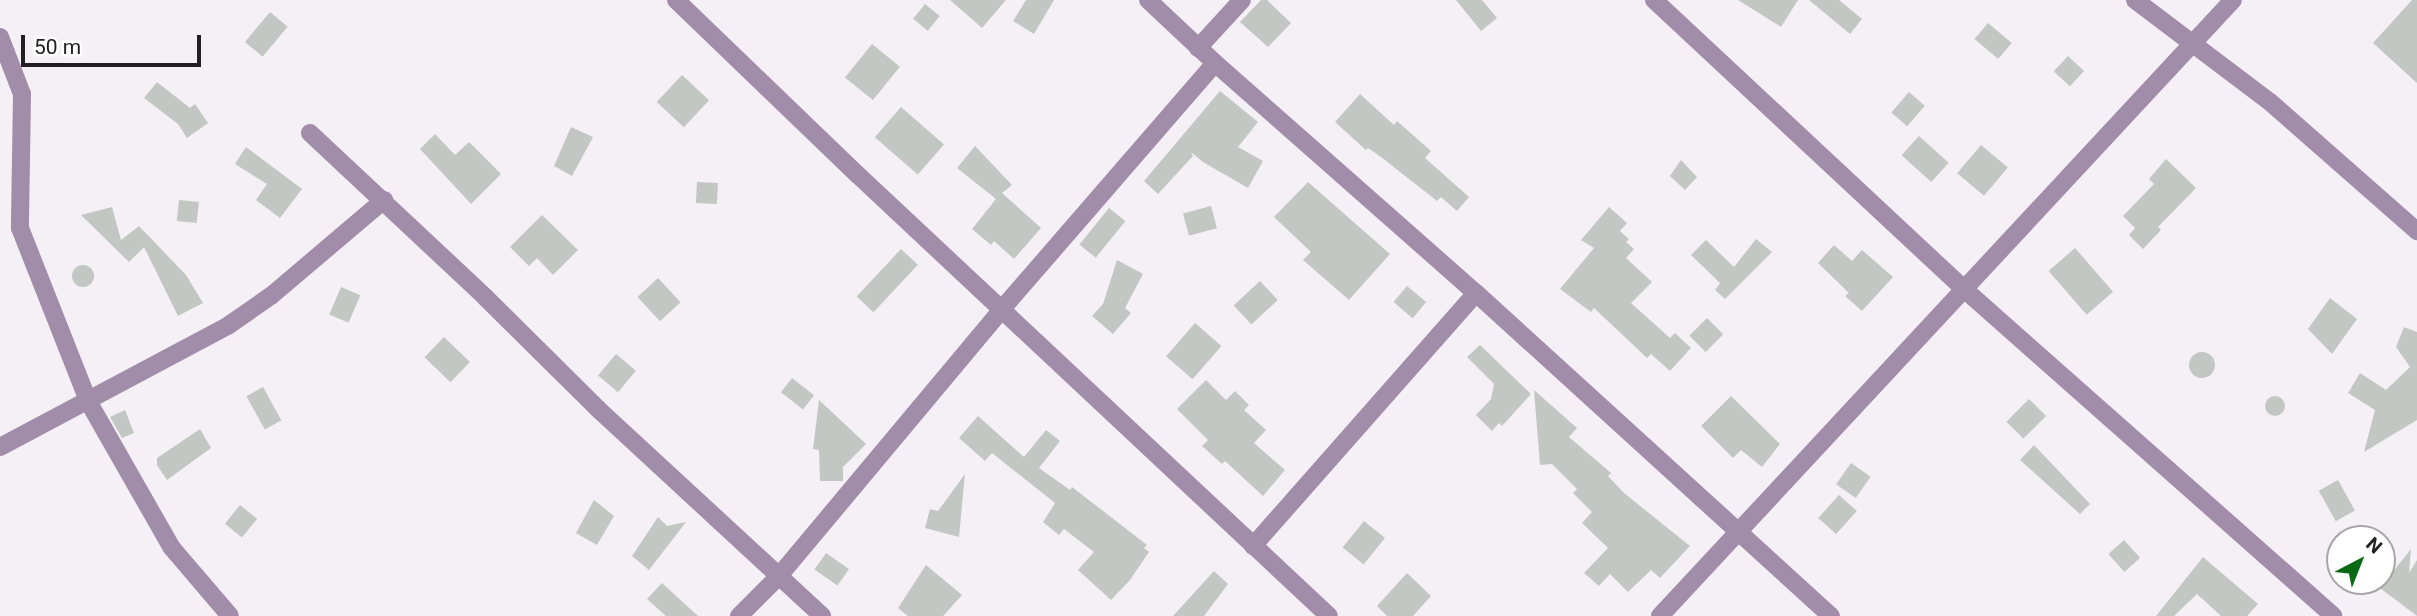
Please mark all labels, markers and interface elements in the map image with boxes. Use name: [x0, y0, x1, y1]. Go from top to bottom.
scale bar: [24, 21, 205, 65]
text: 50 m: [34, 35, 81, 59]
north arrow: [2326, 525, 2396, 595]
text: N: [2361, 532, 2387, 559]

